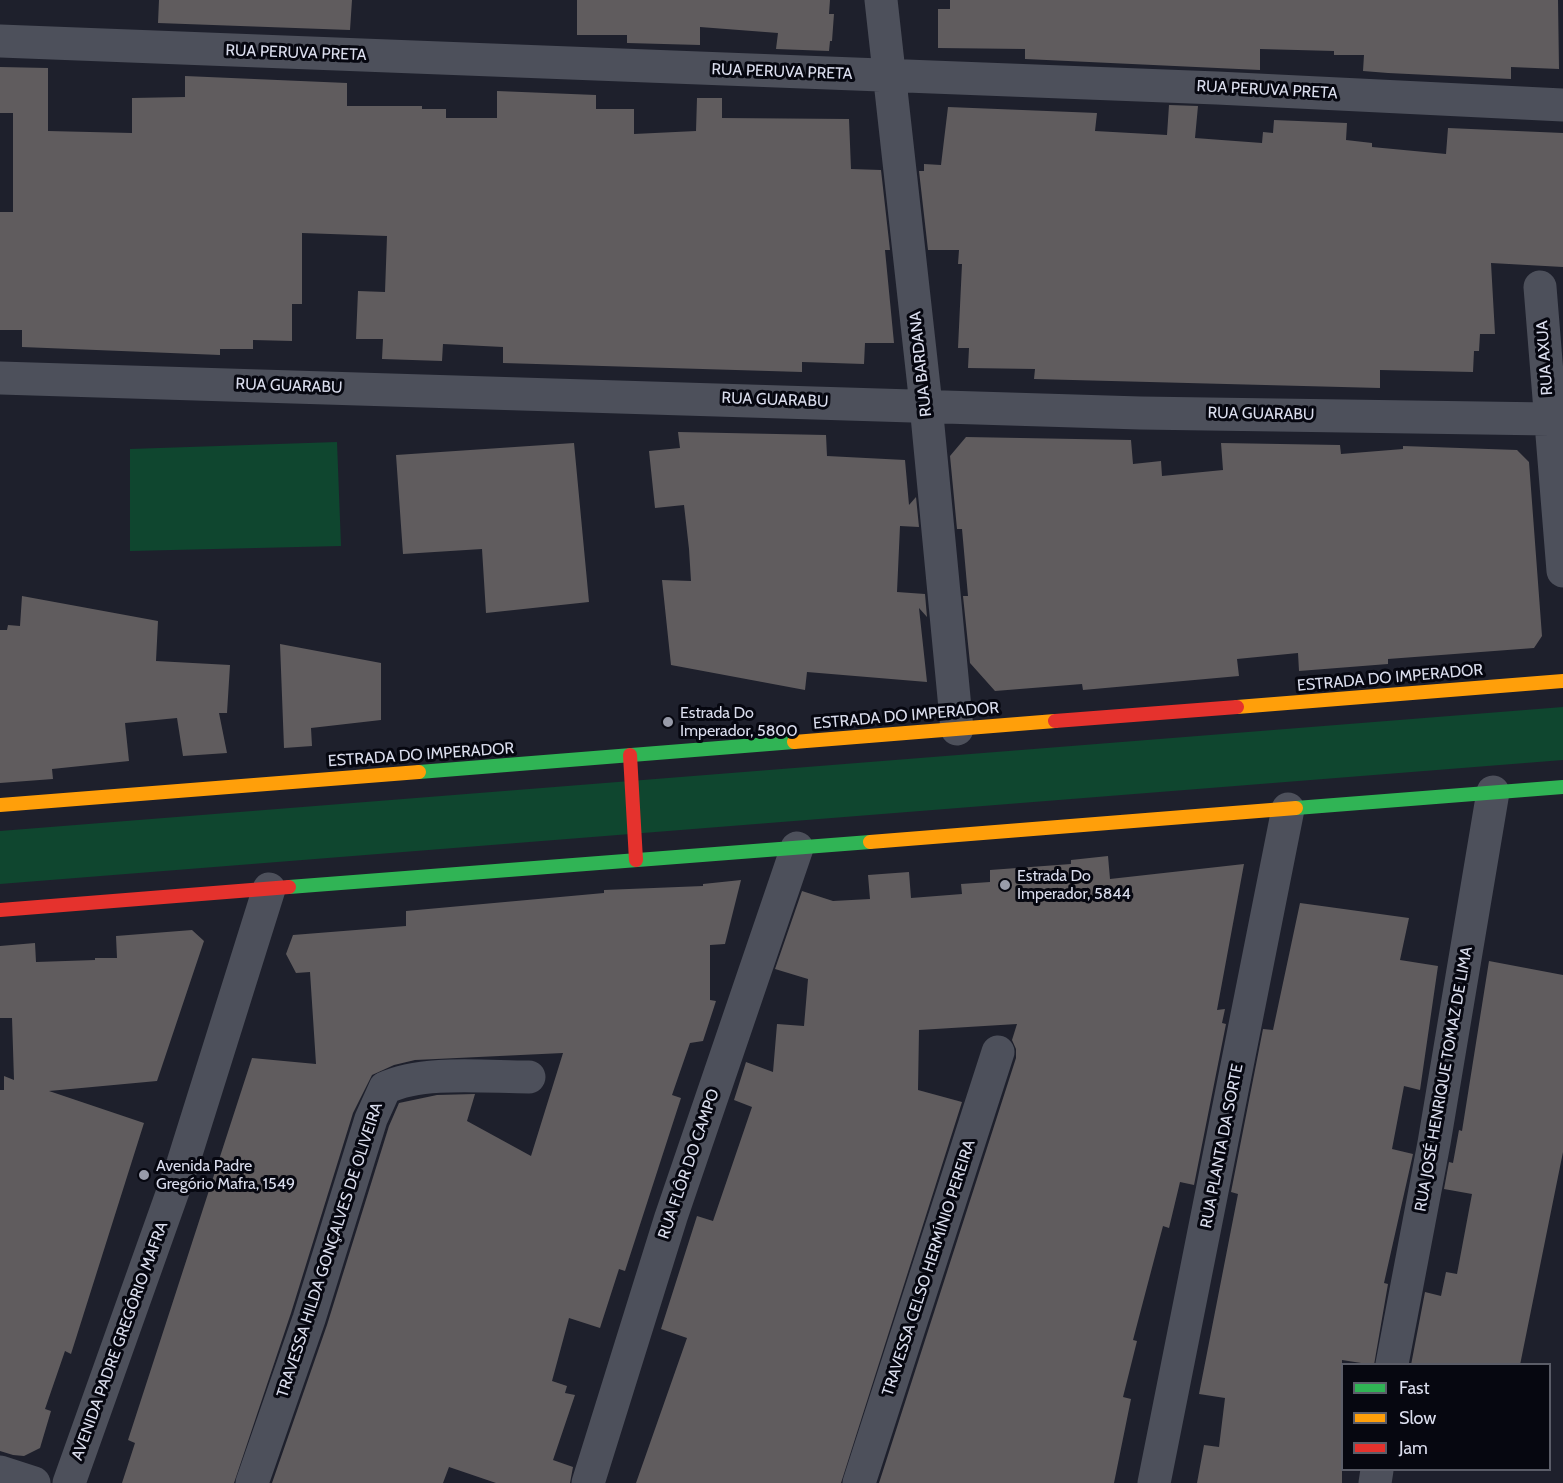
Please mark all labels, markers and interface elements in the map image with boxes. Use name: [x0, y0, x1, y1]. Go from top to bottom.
street label: RUA PERUVA PRETA: [225, 41, 367, 65]
street label: RUA PERUVA PRETA: [711, 60, 853, 84]
street label: RUA PERUVA PRETA: [1196, 77, 1338, 103]
street label: RUA BARDANA: [906, 310, 936, 418]
street label: RUA AXUA: [1533, 320, 1557, 396]
street label: RUA GUARABU: [235, 375, 343, 397]
street label: RUA GUARABU: [721, 389, 829, 411]
street label: RUA GUARABU: [1207, 403, 1315, 425]
street label: ESTRADA DO IMPERADOR: [1296, 660, 1484, 696]
street label: ESTRADA DO IMPERADOR: [812, 698, 1000, 734]
place label: Estrada Do Imperador, 5800: [680, 703, 798, 741]
marker: Estrada Do Imperador, 5800: [661, 715, 675, 729]
street label: ESTRADA DO IMPERADOR: [327, 739, 515, 771]
place label: Estrada Do Imperador, 5844: [1017, 866, 1131, 904]
marker: Estrada Do Imperador, 5844: [998, 878, 1012, 892]
street label: RUA JOSÉ HENRIQUE TOMAZ DE LIMA: [1411, 945, 1477, 1213]
street label: RUA PLANTA DA SORTE: [1197, 1062, 1247, 1230]
street label: RUA FLÔR DO CAMPO: [654, 1086, 724, 1242]
street label: TRAVESSA HILDA GONÇALVES DE OLIVEIRA: [273, 1100, 387, 1400]
street label: TRAVESSA CELSO HERMÍNIO PEREIRA: [878, 1138, 980, 1398]
place label: Avenida Padre Gregório Mafra, 1549: [156, 1156, 295, 1194]
marker: Avenida Padre Gregório Mafra, 1549: [137, 1168, 151, 1182]
street label: AVENIDA PADRE GREGÓRIO MAFRA: [68, 1219, 172, 1463]
legend: [1341, 1363, 1551, 1471]
text: Fast: [1399, 1377, 1430, 1399]
text: Slow: [1399, 1407, 1436, 1429]
text: Jam: [1399, 1437, 1428, 1459]

